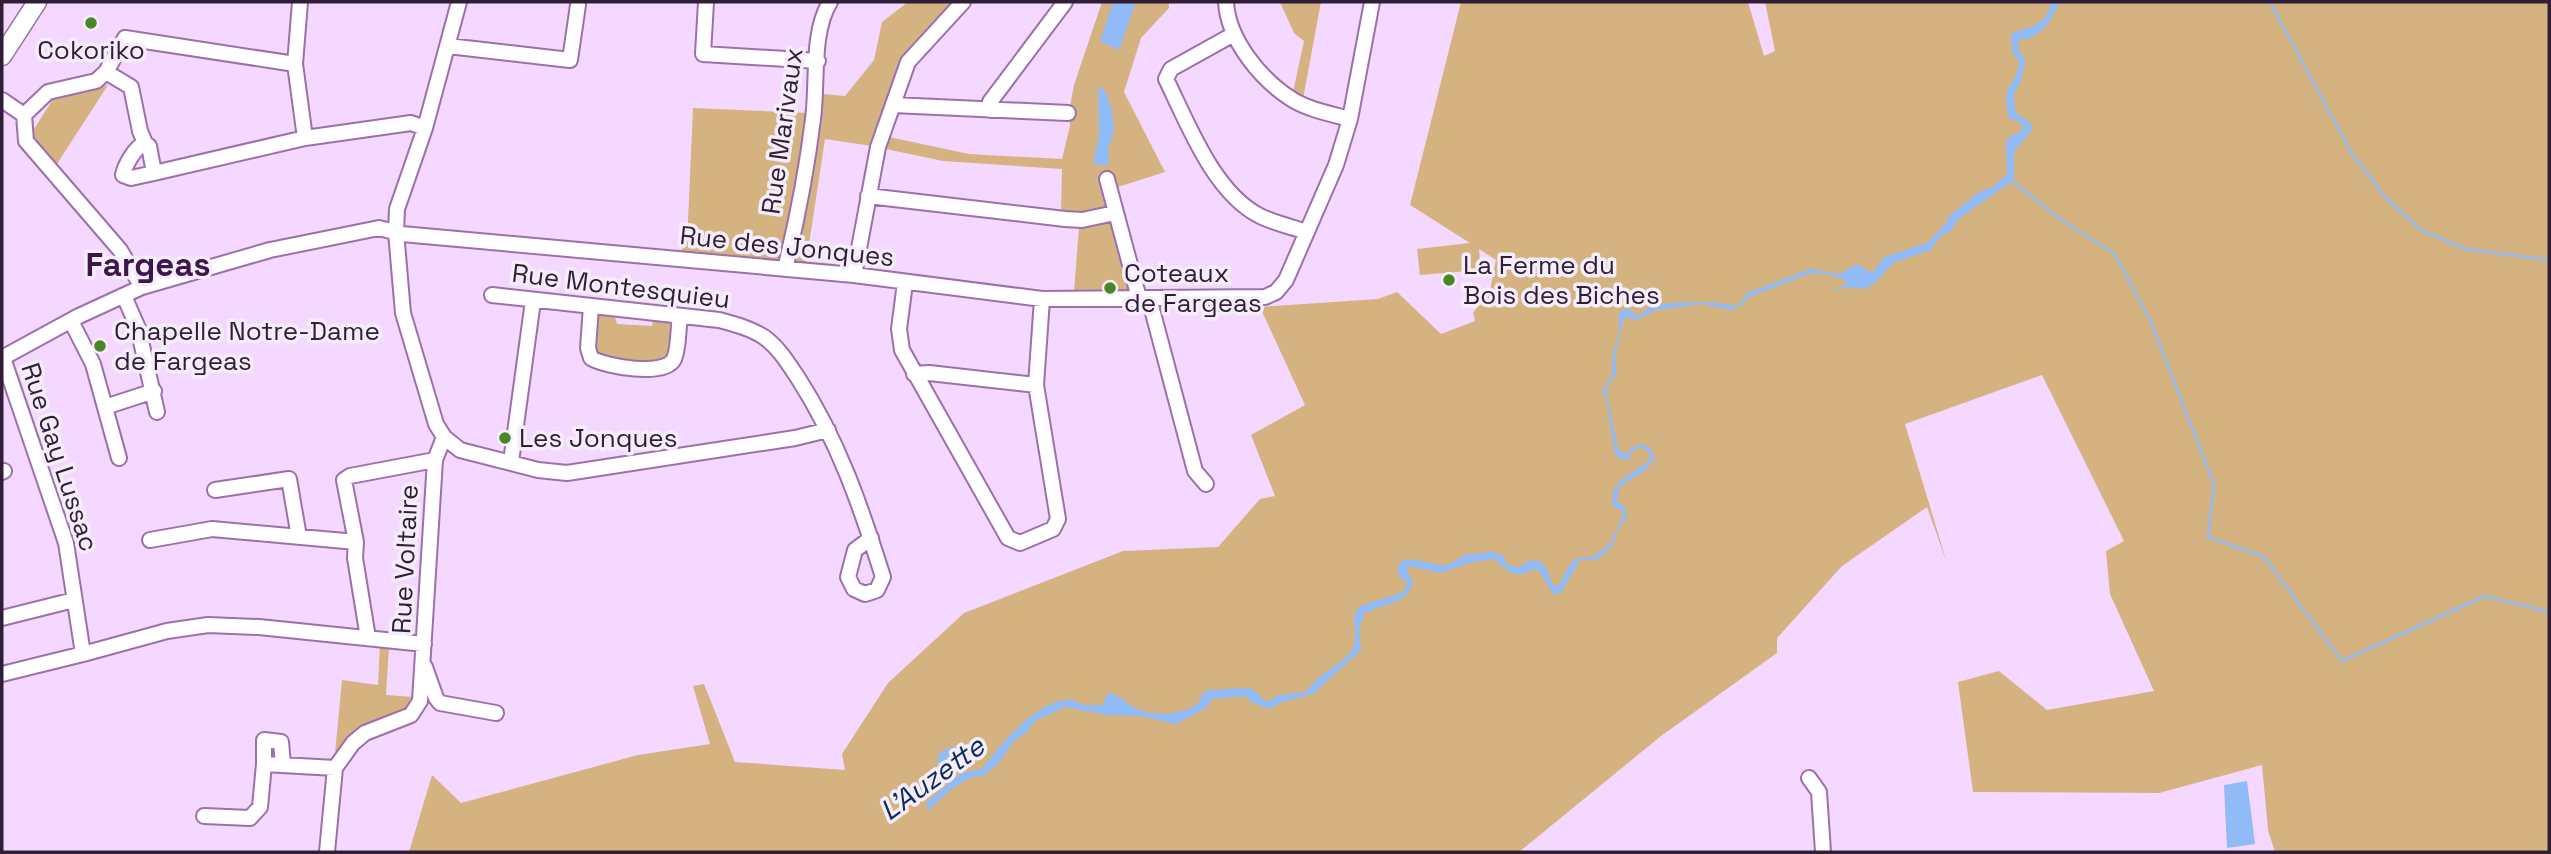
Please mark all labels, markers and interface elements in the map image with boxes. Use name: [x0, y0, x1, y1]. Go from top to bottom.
marker: Cokoriko: [83, 15, 99, 31]
place label: Cokoriko: [37, 33, 145, 67]
street label: Rue Marivaux: [754, 46, 810, 216]
street label: Rue des Jonques: [678, 218, 896, 274]
district label: Fargeas: [85, 244, 211, 286]
place label: La Ferme du Bois des Biches: [1463, 248, 1660, 312]
street label: Rue Montesquieu: [510, 256, 732, 316]
place label: Coteaux de Fargeas: [1124, 256, 1262, 320]
marker: La Ferme du Bois des Biches: [1441, 272, 1457, 288]
marker: Coteaux de Fargeas: [1102, 280, 1118, 296]
place label: Chapelle Notre-Dame de Fargeas: [114, 314, 380, 378]
marker: Chapelle Notre-Dame de Fargeas: [92, 338, 108, 354]
street label: Rue Gay Lussac: [14, 358, 106, 556]
place label: Les Jonques: [519, 421, 677, 455]
marker: Les Jonques: [497, 430, 513, 446]
street label: Rue Voltaire: [384, 483, 426, 635]
water label: L'Auzette: [873, 727, 993, 828]

